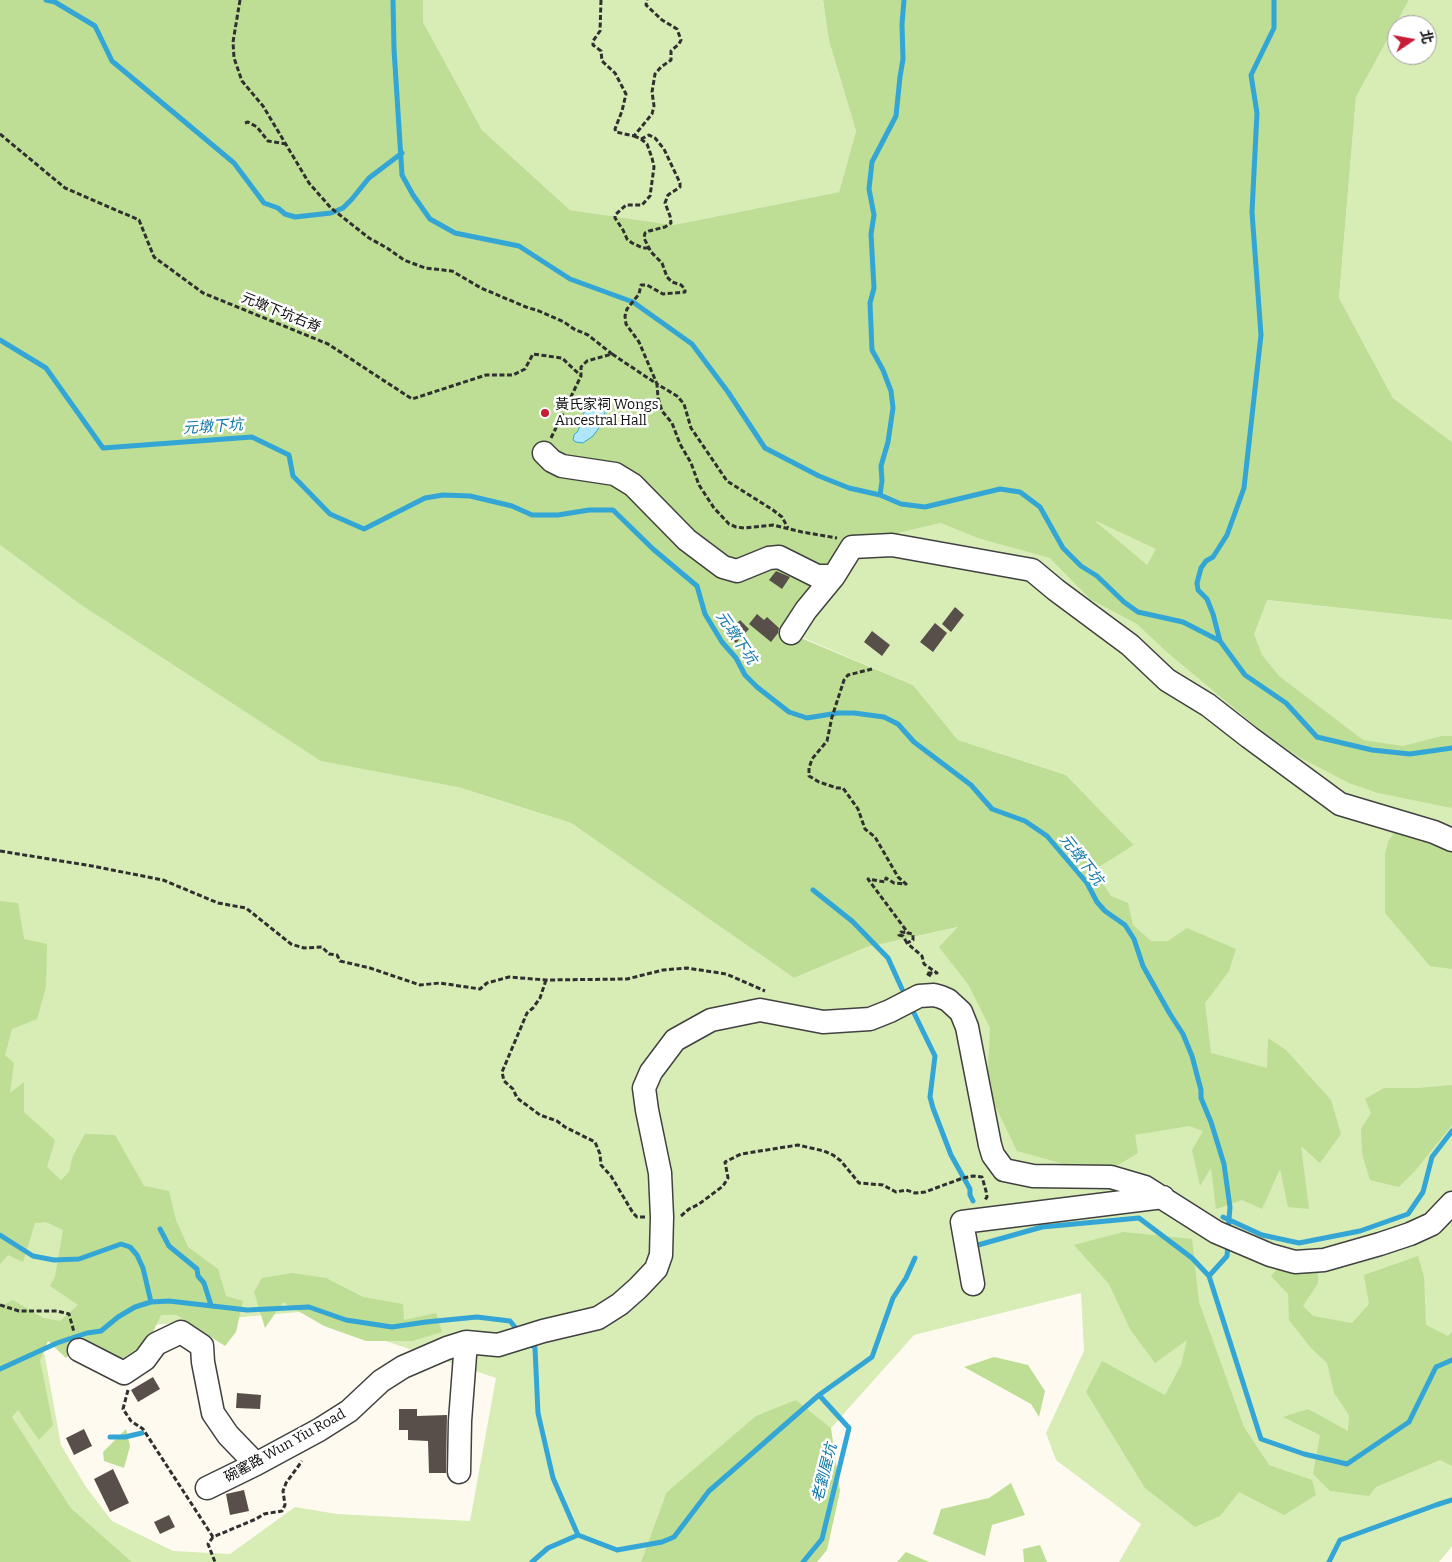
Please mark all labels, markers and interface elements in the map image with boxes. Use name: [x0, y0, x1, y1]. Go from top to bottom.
north arrow: [1387, 15, 1437, 65]
text: 北: [1416, 28, 1436, 46]
street label: 元墩下坑右脊: [239, 289, 323, 337]
place label: 黃氏家祠 Wongs Ancestral Hall: [555, 397, 658, 430]
marker: 黃氏家祠 Wongs Ancestral Hall: [539, 407, 551, 419]
water label: 元墩下坑: [182, 416, 244, 438]
water label: 元墩下坑: [712, 608, 760, 668]
water label: 元墩下坑: [1055, 831, 1107, 889]
street label: 碗窰路 Wun Yiu Road: [222, 1406, 348, 1486]
water label: 老劉屋坑: [809, 1442, 841, 1504]

